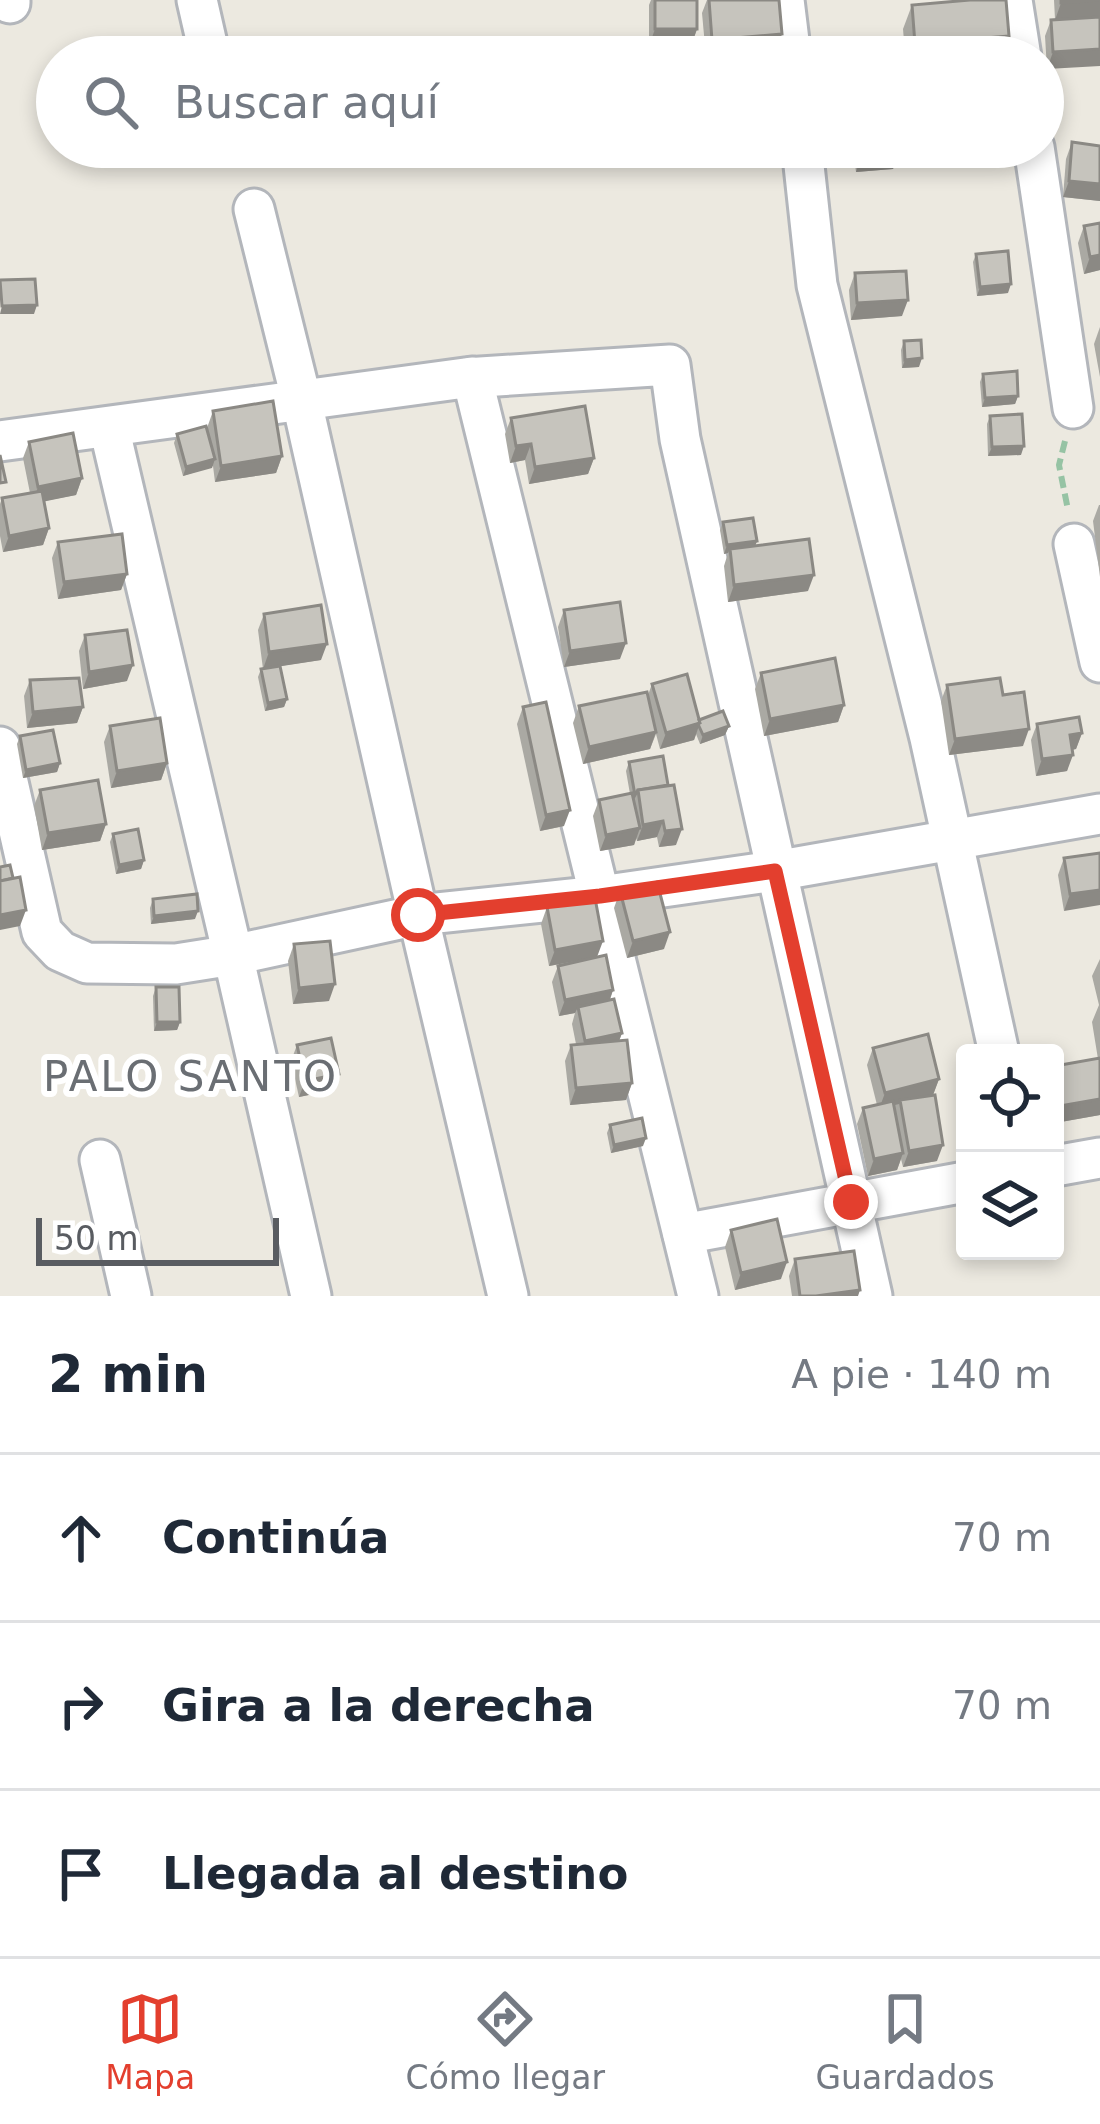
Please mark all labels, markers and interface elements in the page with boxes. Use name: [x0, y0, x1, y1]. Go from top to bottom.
search box: [36, 36, 1064, 168]
icon: search: [78, 69, 144, 135]
text: Buscar aquí: [174, 76, 439, 129]
route start: [391, 888, 445, 942]
map controls: [956, 1044, 1064, 1260]
button: locate: [956, 1044, 1064, 1152]
district label: PALO SANTO: [43, 1052, 339, 1101]
button: layers: [956, 1152, 1064, 1260]
route end: [824, 1175, 878, 1229]
scale bar: [36, 1212, 279, 1265]
text: 50 m: [54, 1219, 139, 1258]
text: 2 min: [48, 1345, 208, 1404]
text: A pie · 140 m: [791, 1352, 1052, 1397]
icon: ahead: [48, 1505, 114, 1571]
text: Continúa: [162, 1511, 389, 1564]
text: 70 m: [952, 1515, 1052, 1560]
icon: right: [48, 1673, 114, 1739]
text: Gira a la derecha: [162, 1679, 595, 1732]
text: 70 m: [952, 1683, 1052, 1728]
icon: arrive: [48, 1841, 114, 1907]
text: Llegada al destino: [162, 1847, 628, 1900]
tab: Mapa: [105, 1986, 195, 2097]
tab: Cómo llegar: [406, 1986, 605, 2097]
tab: Guardados: [816, 1986, 995, 2097]

